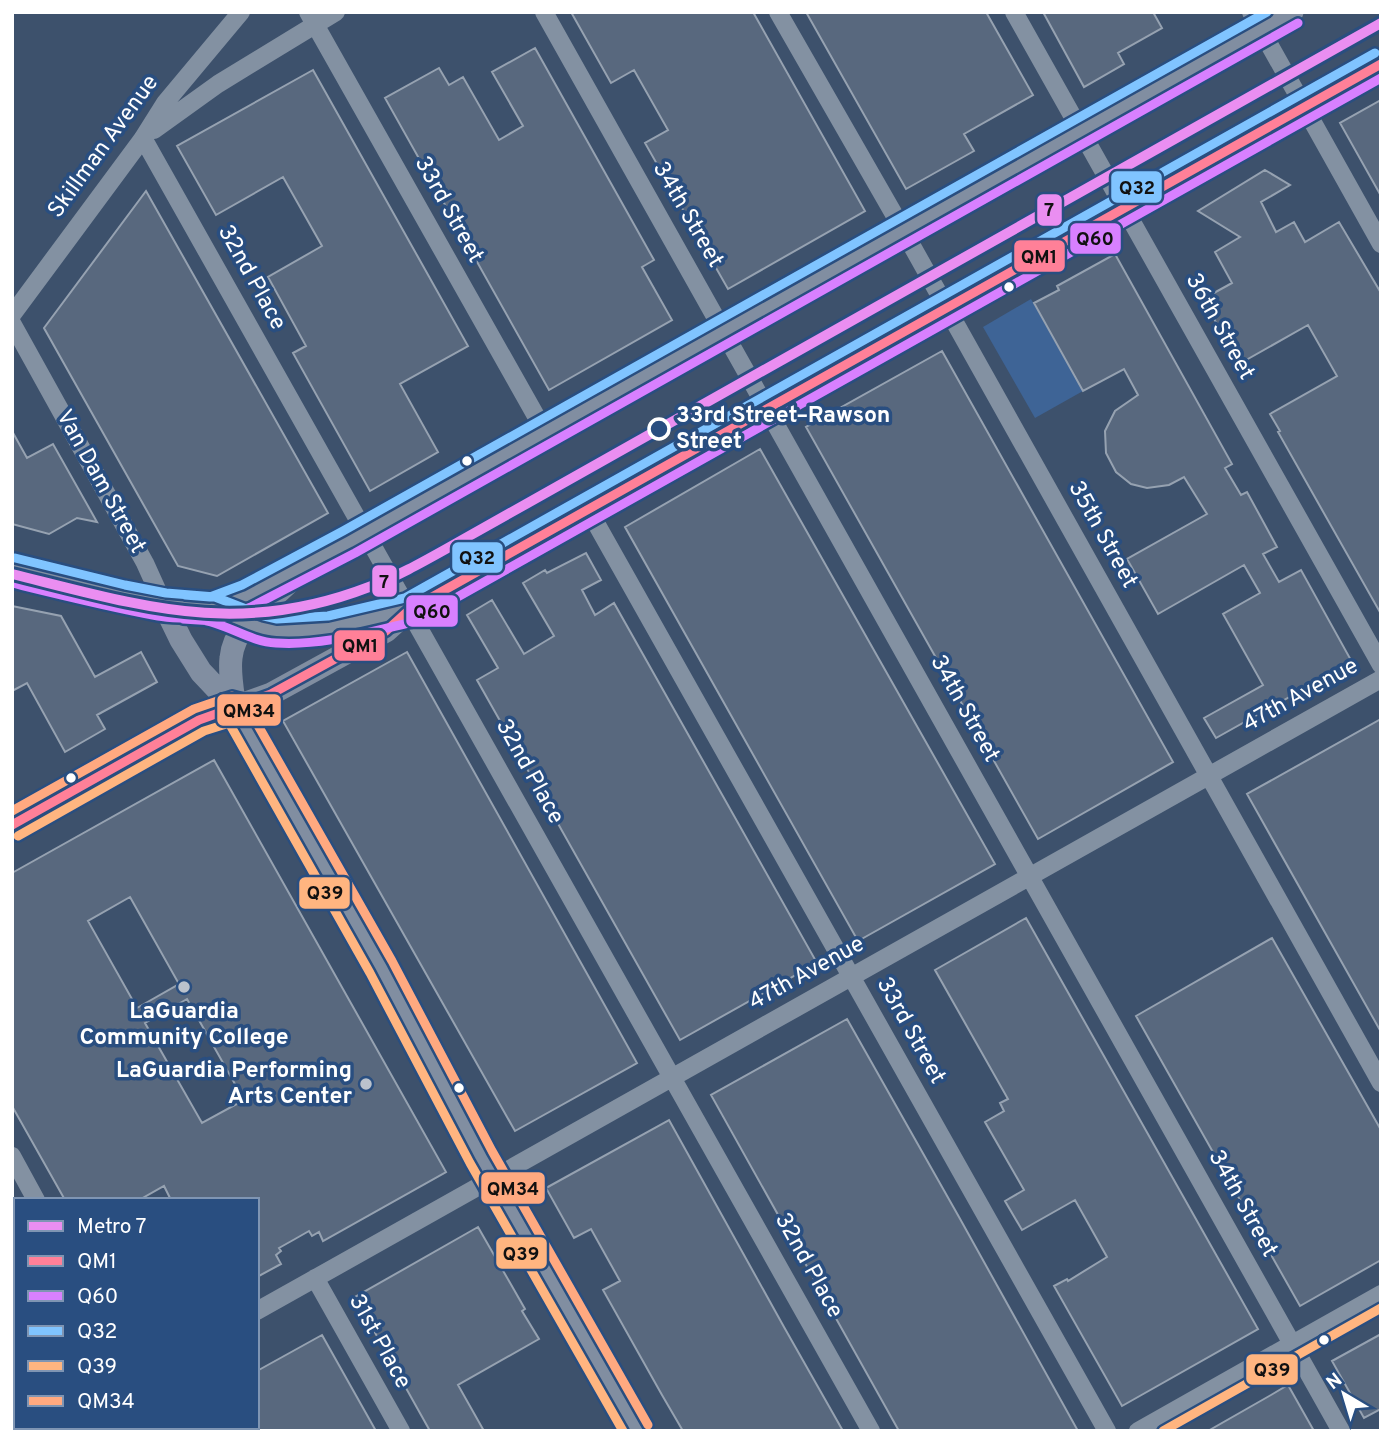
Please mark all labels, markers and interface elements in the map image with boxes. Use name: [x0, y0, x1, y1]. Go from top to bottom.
street label: Skillman Avenue: [42, 70, 166, 224]
street label: 33rd Street: [407, 151, 489, 269]
street label: 34th Street: [645, 157, 729, 273]
line badge: Q32: [1110, 170, 1163, 204]
text: Q32: [1119, 177, 1155, 201]
line badge: 7: [1036, 193, 1063, 227]
text: 7: [1044, 199, 1054, 223]
street label: 32nd Place: [210, 220, 292, 336]
line badge: Q60: [1069, 222, 1122, 255]
text: Q60: [1076, 228, 1114, 252]
line badge: QM1: [1013, 239, 1066, 273]
text: QM1: [1021, 246, 1057, 270]
street label: 36th Street: [1178, 269, 1260, 385]
unlabelled marker: [1002, 280, 1016, 294]
place label: 33rd Street–Rawson Street: [676, 402, 890, 457]
street label: Van Dam Street: [49, 405, 151, 559]
marker: 33rd Street–Rawson Street: [648, 418, 670, 440]
unlabelled marker: [460, 454, 474, 468]
street label: 35th Street: [1061, 476, 1143, 594]
line badge: Q32: [451, 541, 504, 574]
text: Q32: [459, 547, 495, 571]
line badge: 7: [371, 564, 398, 598]
text: 7: [379, 571, 389, 595]
line badge: Q60: [405, 594, 459, 628]
text: Q60: [413, 601, 451, 625]
line badge: QM1: [333, 629, 386, 662]
text: QM1: [342, 635, 378, 659]
street label: 34th Street: [923, 650, 1005, 768]
street label: 47th Avenue: [1238, 652, 1364, 740]
line badge: QM34: [216, 693, 282, 727]
text: QM34: [223, 700, 275, 724]
street label: 32nd Place: [488, 714, 570, 830]
unlabelled marker: [64, 771, 78, 785]
line badge: Q39: [298, 876, 351, 910]
text: Q39: [307, 882, 343, 906]
street label: 47th Avenue: [744, 930, 870, 1018]
street label: 33rd Street: [869, 972, 951, 1090]
marker: LaGuardia Community College: [176, 979, 192, 995]
place label: LaGuardia Community College: [79, 998, 289, 1053]
place label: LaGuardia Performing Arts Center: [116, 1057, 352, 1112]
marker: LaGuardia Performing Arts Center: [358, 1076, 374, 1092]
unlabelled marker: [452, 1081, 466, 1095]
street label: 34th Street: [1201, 1145, 1283, 1263]
line badge: QM34: [480, 1171, 546, 1205]
text: QM34: [487, 1178, 539, 1202]
legend: [14, 1198, 259, 1429]
street label: 32nd Place: [767, 1208, 849, 1324]
text: Metro 7: [77, 1214, 147, 1241]
line badge: Q39: [495, 1236, 548, 1270]
text: Q39: [503, 1243, 539, 1267]
text: QM1: [77, 1249, 117, 1276]
text: Q60: [77, 1284, 118, 1311]
street label: 31st Place: [341, 1290, 417, 1394]
text: Q32: [77, 1319, 117, 1346]
unlabelled marker: [1317, 1333, 1331, 1347]
line badge: Q39: [1245, 1353, 1299, 1386]
text: Q39: [77, 1354, 117, 1381]
text: Q39: [1254, 1359, 1290, 1383]
north arrow: [1309, 1359, 1379, 1429]
text: N: [1322, 1369, 1348, 1396]
text: QM34: [77, 1389, 135, 1416]

